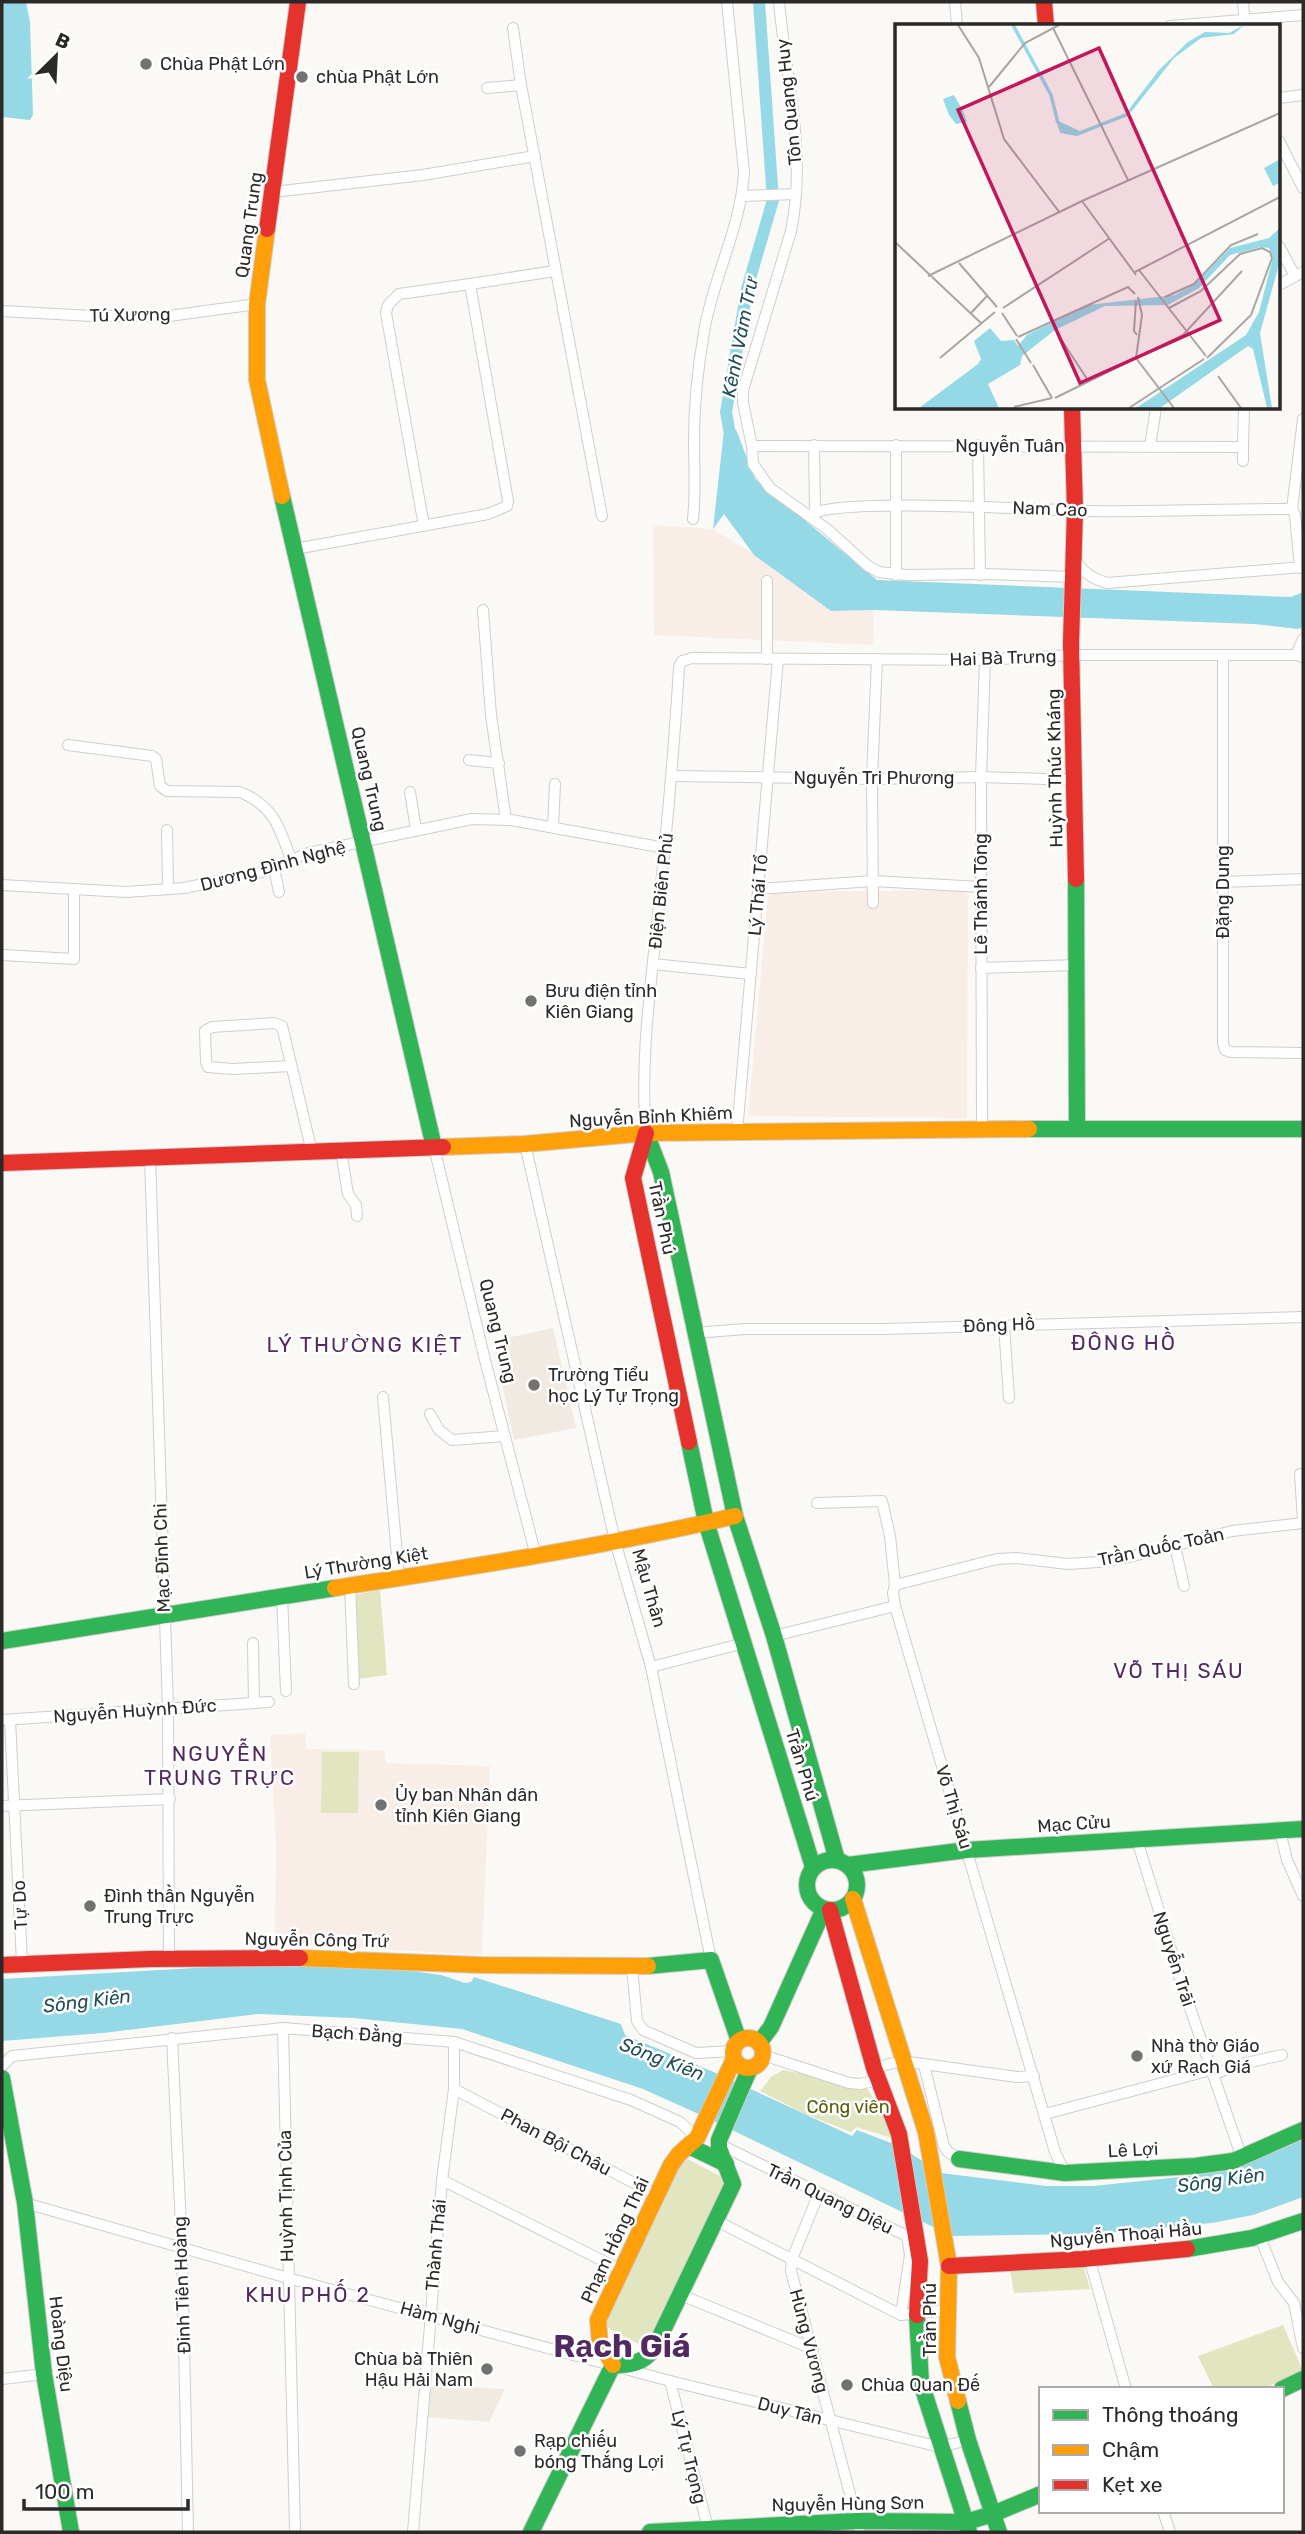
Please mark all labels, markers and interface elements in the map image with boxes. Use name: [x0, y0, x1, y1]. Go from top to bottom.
north arrow: [21, 21, 91, 91]
inset map: [895, 24, 1280, 410]
text: B: [52, 28, 74, 54]
street label: Tôn Quang Huy: [771, 38, 807, 166]
place label: Chùa Phật Lớn: [160, 53, 285, 75]
marker: Chùa Phật Lớn: [138, 56, 154, 72]
place label: chùa Phật Lớn: [316, 66, 439, 88]
marker: chùa Phật Lớn: [294, 69, 310, 85]
street label: Quang Trung: [231, 171, 267, 279]
water label: Kênh Vàm Trư: [717, 273, 763, 399]
street label: Tú Xương: [89, 303, 171, 327]
street label: Nguyễn Tuân: [955, 434, 1065, 457]
street label: Nam Cao: [1012, 497, 1088, 521]
street label: Hai Bà Trưng: [949, 645, 1057, 671]
street label: Huỳnh Thúc Kháng: [1043, 688, 1067, 848]
street label: Quang Trung: [346, 724, 392, 834]
street label: Nguyễn Tri Phương: [793, 766, 955, 789]
street label: Điện Biên Phủ: [644, 832, 678, 950]
street label: Lê Thánh Tông: [970, 833, 992, 955]
street label: Dương Đình Nghệ: [198, 836, 348, 896]
street label: Đặng Dung: [1212, 845, 1234, 939]
street label: Lý Thái Tổ: [743, 853, 773, 937]
place label: Bưu điện tỉnh Kiên Giang: [545, 980, 657, 1023]
marker: Bưu điện tỉnh Kiên Giang: [523, 993, 539, 1009]
street label: Nguyễn Bỉnh Khiêm: [569, 1101, 733, 1132]
street label: Trần Phú: [644, 1179, 681, 1257]
street label: Quang Trung: [474, 1276, 522, 1386]
street label: Đông Hồ: [963, 1312, 1035, 1337]
district label: ĐÔNG HỒ: [1071, 1327, 1177, 1355]
district label: LÝ THƯỜNG KIỆT: [267, 1332, 463, 1357]
place label: Trường Tiểu học Lý Tự Trọng: [548, 1364, 679, 1407]
marker: Trường Tiểu học Lý Tự Trọng: [526, 1377, 542, 1393]
street label: Mạc Đĩnh Chi: [149, 1503, 175, 1613]
street label: Trần Quốc Toản: [1096, 1522, 1226, 1571]
street label: Lý Thường Kiệt: [303, 1542, 429, 1584]
street label: Mậu Thân: [627, 1546, 671, 1630]
district label: VÕ THỊ SÁU: [1113, 1658, 1245, 1683]
street label: Nguyễn Huỳnh Đức: [53, 1693, 217, 1728]
street label: Trần Phú: [781, 1726, 824, 1804]
district label: NGUYỄN TRUNG TRỰC: [144, 1738, 296, 1790]
street label: Võ Thị Sáu: [931, 1762, 977, 1852]
place label: Ủy ban Nhân dân tỉnh Kiên Giang: [395, 1784, 538, 1827]
marker: Ủy ban Nhân dân tỉnh Kiên Giang: [373, 1797, 389, 1813]
street label: Mạc Cửu: [1037, 1810, 1111, 1838]
street label: Tự Do: [8, 1880, 32, 1930]
place label: Đình thần Nguyễn Trung Trực: [104, 1884, 255, 1928]
marker: Đình thần Nguyễn Trung Trực: [82, 1898, 98, 1914]
street label: Nguyễn Trãi: [1148, 1908, 1200, 2009]
street label: Nguyễn Công Trứ: [244, 1927, 390, 1952]
water label: Sông Kiên: [42, 1984, 132, 2018]
street label: Bạch Đằng: [311, 2019, 403, 2048]
water label: Sông Kiên: [617, 2032, 707, 2086]
place label: Nhà thờ Giáo xứ Rạch Giá: [1151, 2035, 1260, 2078]
marker: Nhà thờ Giáo xứ Rạch Giá: [1129, 2048, 1145, 2064]
park label: Công viên: [806, 2096, 890, 2118]
street label: Phan Bội Châu: [497, 2104, 615, 2180]
street label: Huỳnh Tịnh Của: [274, 2130, 298, 2262]
street label: Lê Lợi: [1107, 2138, 1159, 2162]
street label: Trần Quang Diệu: [763, 2158, 897, 2239]
water label: Sông Kiên: [1176, 2162, 1266, 2198]
street label: Phạm Hồng Thái: [575, 2173, 654, 2307]
street label: Thành Thái: [421, 2198, 451, 2292]
street label: Đinh Tiên Hoàng: [169, 2216, 195, 2354]
street label: Nguyễn Thoại Hầu: [1049, 2217, 1203, 2253]
district label: KHU PHỐ 2: [245, 2279, 371, 2307]
street label: Trần Phú: [918, 2283, 941, 2357]
street label: Hùng Vương: [785, 2287, 833, 2395]
street label: Hoàng Diệu: [44, 2295, 78, 2393]
street label: Hàm Nghi: [398, 2297, 482, 2339]
district label: Rạch Giá: [553, 2327, 691, 2365]
place label: Chùa bà Thiên Hậu Hải Nam: [354, 2348, 473, 2391]
marker: Chùa bà Thiên Hậu Hải Nam: [479, 2361, 495, 2377]
place label: Chùa Quan Đế: [861, 2373, 980, 2396]
marker: Chùa Quan Đế: [839, 2377, 855, 2393]
legend: [1039, 2387, 1284, 2513]
street label: Duy Tân: [755, 2392, 825, 2430]
text: Thông thoáng: [1102, 2402, 1238, 2427]
street label: Lý Tự Trọng: [667, 2408, 711, 2506]
place label: Rạp chiếu bóng Thắng Lợi: [534, 2429, 664, 2473]
text: Chậm: [1102, 2437, 1159, 2462]
marker: Rạp chiếu bóng Thắng Lợi: [512, 2443, 528, 2459]
scale bar: [24, 2468, 189, 2512]
text: Kẹt xe: [1102, 2472, 1162, 2497]
text: 100 m: [35, 2479, 94, 2504]
street label: Nguyễn Hùng Sơn: [771, 2491, 925, 2516]

